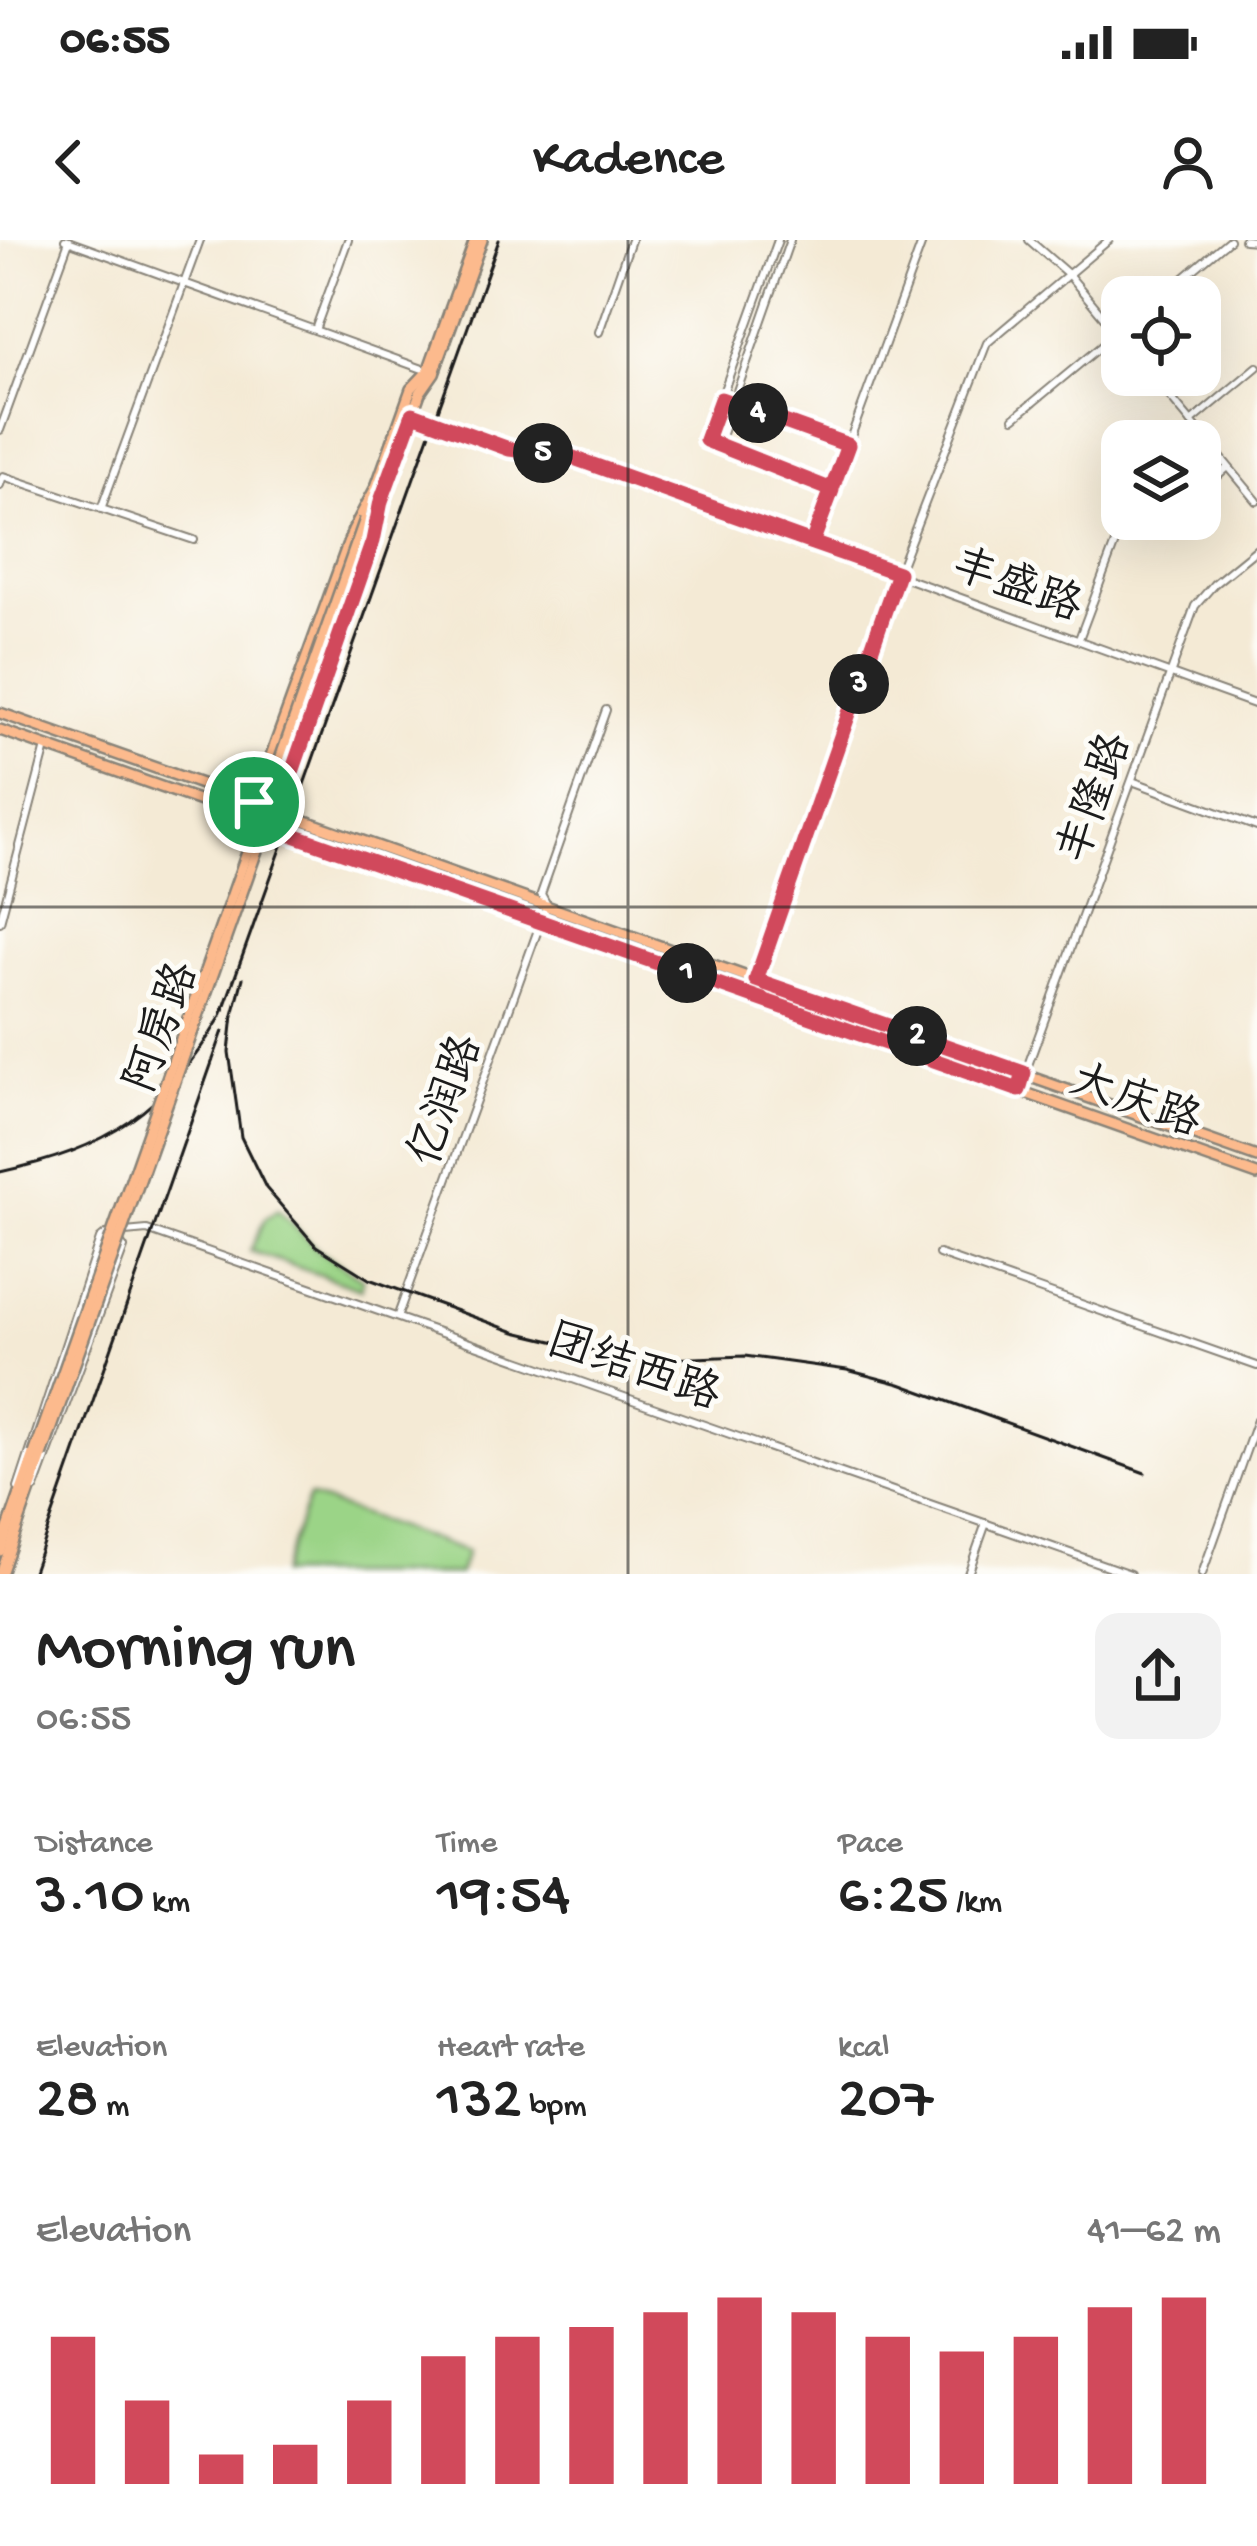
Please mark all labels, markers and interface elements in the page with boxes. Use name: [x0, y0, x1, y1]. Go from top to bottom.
text: 06:55: [60, 16, 170, 69]
icon: back: [36, 129, 102, 195]
icon: person: [1155, 129, 1221, 195]
text: Kadence: [533, 130, 724, 194]
map controls: [1101, 276, 1221, 540]
button: locate: [1101, 276, 1221, 396]
pin: 4: [728, 383, 788, 443]
text: 4: [750, 394, 766, 432]
button: layers: [1101, 420, 1221, 540]
pin: 5: [513, 423, 573, 483]
text: 5: [534, 434, 552, 472]
street label: 丰盛路: [943, 538, 1089, 637]
pin: 3: [829, 654, 889, 714]
text: 3: [850, 665, 868, 703]
street label: 丰隆路: [1047, 726, 1146, 872]
pin: [203, 751, 305, 853]
icon: arrive: [221, 769, 287, 835]
pin: 1: [657, 943, 717, 1003]
text: 1: [680, 954, 694, 992]
street label: 阿房路: [114, 955, 213, 1101]
pin: 2: [887, 1006, 947, 1066]
text: 2: [909, 1017, 925, 1055]
street label: 亿润路: [398, 1028, 497, 1174]
street label: 大庆路: [1062, 1053, 1208, 1152]
street label: 团结西路: [539, 1314, 727, 1425]
button: share: [1095, 1613, 1221, 1739]
text: Morning run: [36, 1614, 355, 1692]
text: 06:55: [36, 1698, 131, 1744]
text: Distance: [36, 1826, 153, 1864]
text: Time: [437, 1826, 497, 1864]
text: Pace: [838, 1826, 903, 1864]
text: 3.10: [36, 1864, 144, 1934]
text: 19:54: [437, 1864, 570, 1934]
text: 6:25: [838, 1864, 948, 1934]
text: km: [144, 1885, 190, 1923]
text: /km: [948, 1885, 1002, 1923]
text: Elevation: [36, 2030, 167, 2068]
text: Heart rate: [437, 2030, 585, 2068]
text: kcal: [838, 2030, 890, 2068]
text: 28: [36, 2068, 98, 2138]
text: 132: [437, 2068, 522, 2138]
text: 207: [838, 2068, 933, 2138]
text: m: [98, 2089, 130, 2127]
text: bpm: [522, 2089, 587, 2127]
text: Elevation: [36, 2210, 191, 2256]
text: 41–62 m: [1087, 2210, 1221, 2256]

